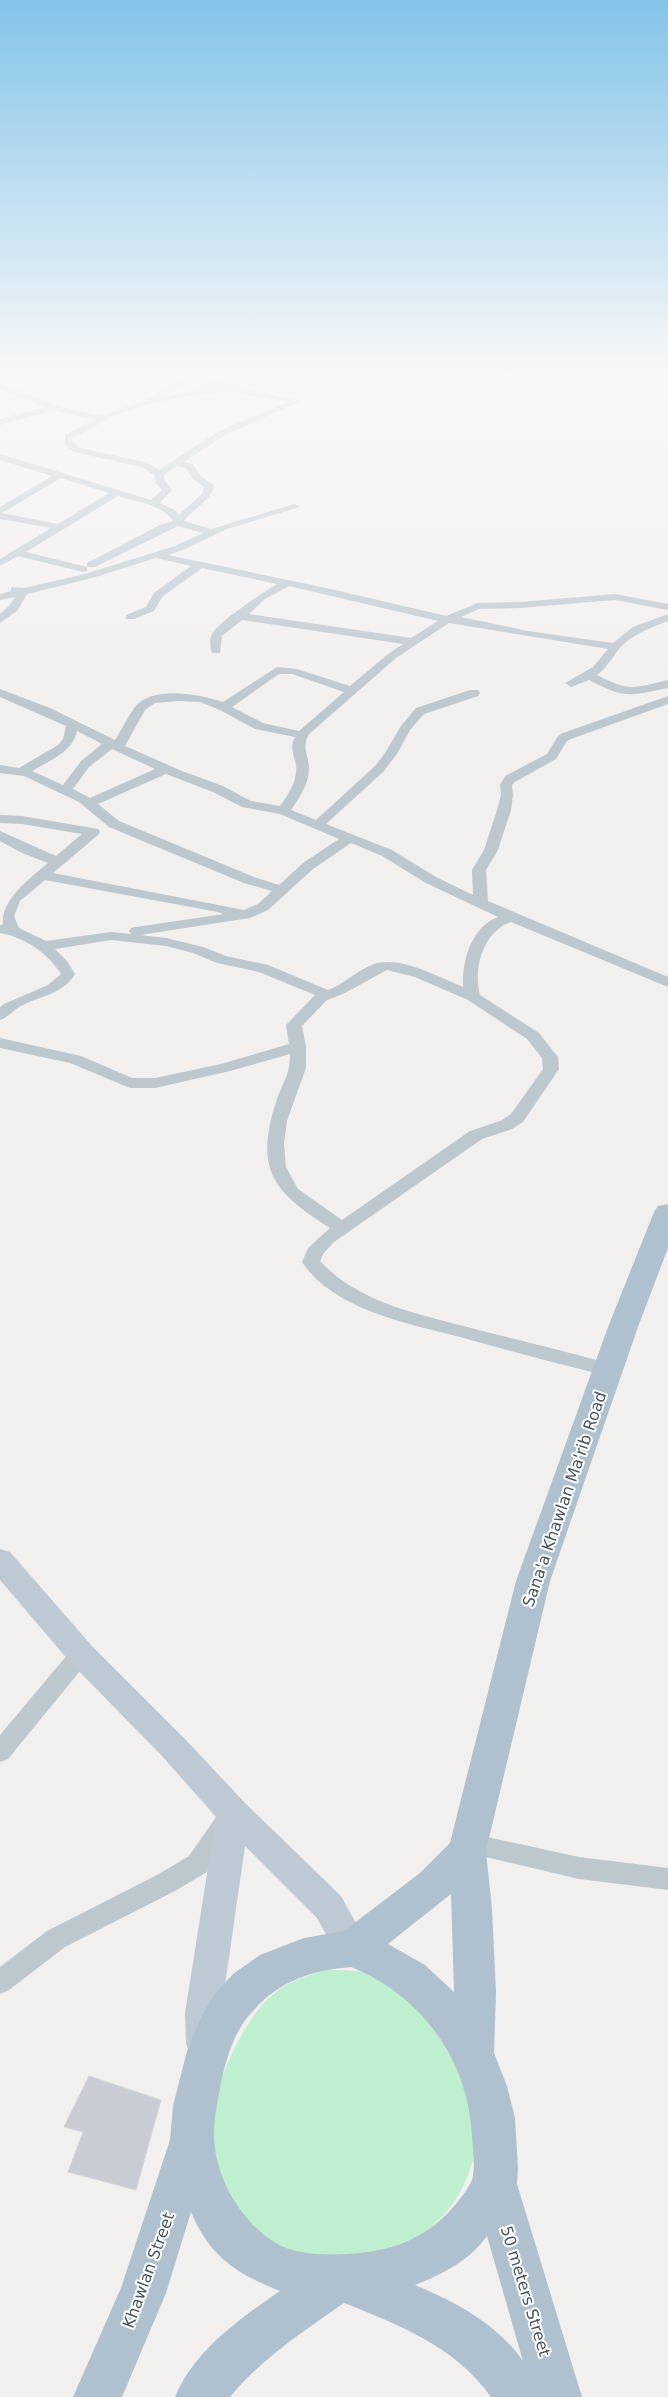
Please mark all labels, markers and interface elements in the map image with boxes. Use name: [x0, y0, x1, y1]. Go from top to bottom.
street label: Sana'a Khawlan Ma'rib Road: [519, 1389, 610, 1609]
street label: Khawlan Street: [119, 2210, 178, 2331]
street label: 50 meters Street: [497, 2224, 554, 2359]

